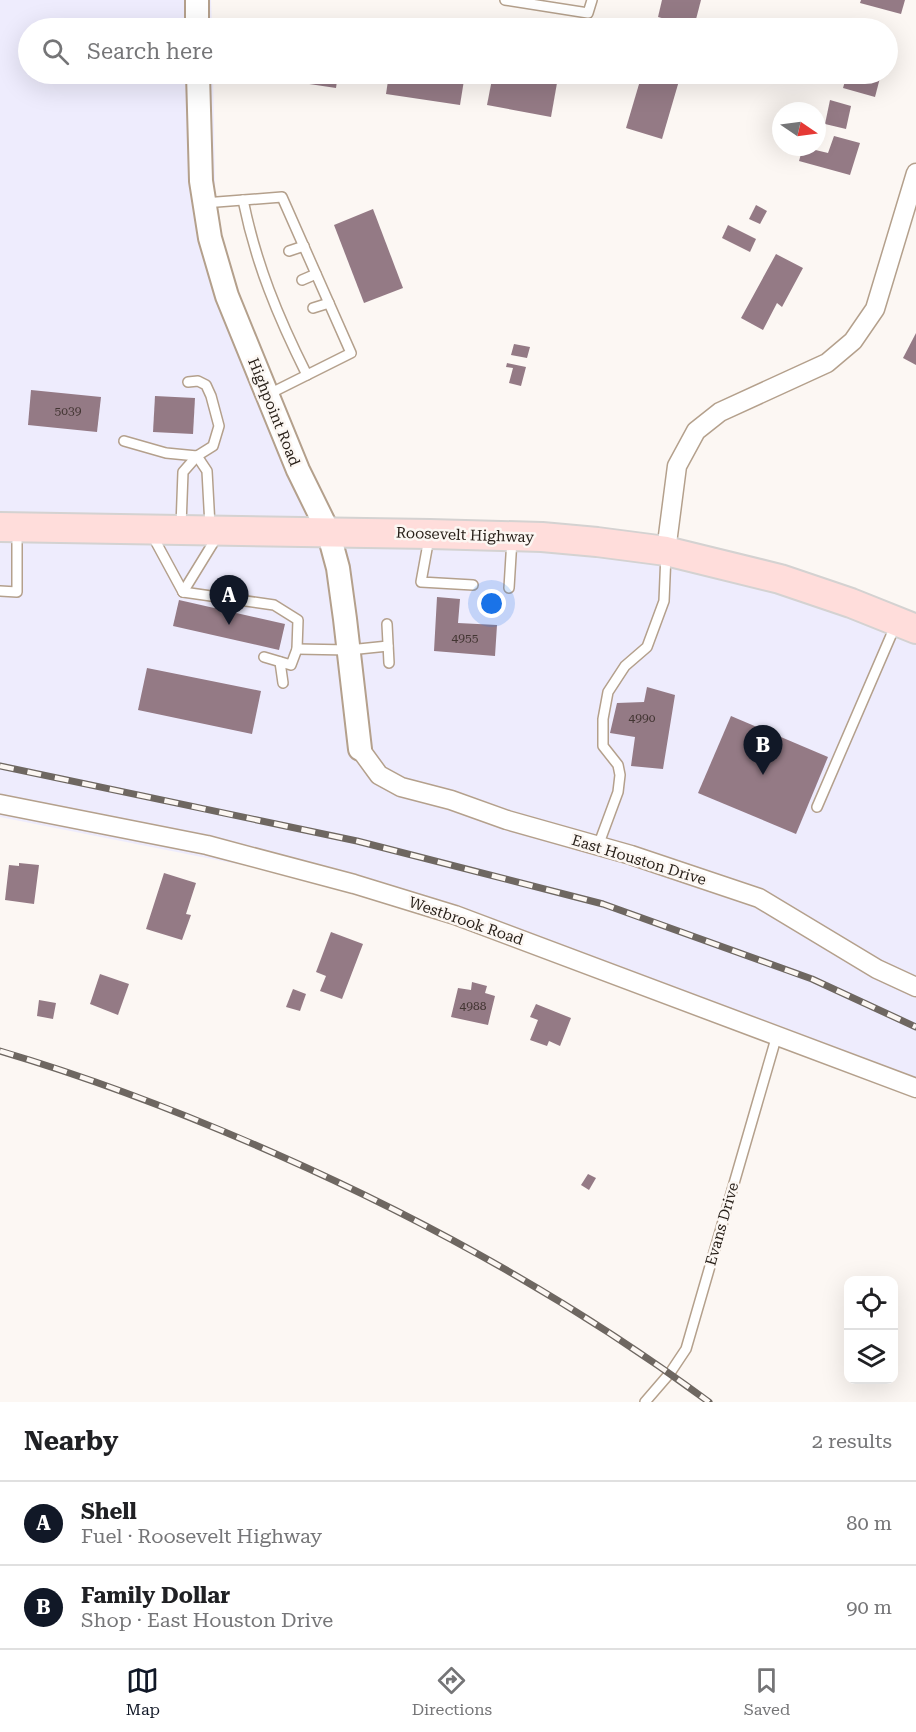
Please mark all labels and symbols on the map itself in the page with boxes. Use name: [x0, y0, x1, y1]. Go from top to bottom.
north arrow: [772, 102, 826, 156]
street label: Highpoint Road: [244, 355, 304, 469]
house number: 5039: [55, 404, 82, 418]
street label: Roosevelt Highway: [396, 524, 535, 546]
pin: A: [210, 576, 248, 625]
your location: [477, 589, 506, 618]
house number: 4955: [452, 631, 479, 645]
house number: 4990: [629, 711, 656, 725]
pin: B: [744, 726, 783, 775]
street label: East Houston Drive: [570, 831, 708, 889]
street label: Westbrook Road: [406, 893, 526, 949]
house number: 4988: [460, 999, 487, 1013]
street label: Evans Drive: [702, 1180, 742, 1268]

